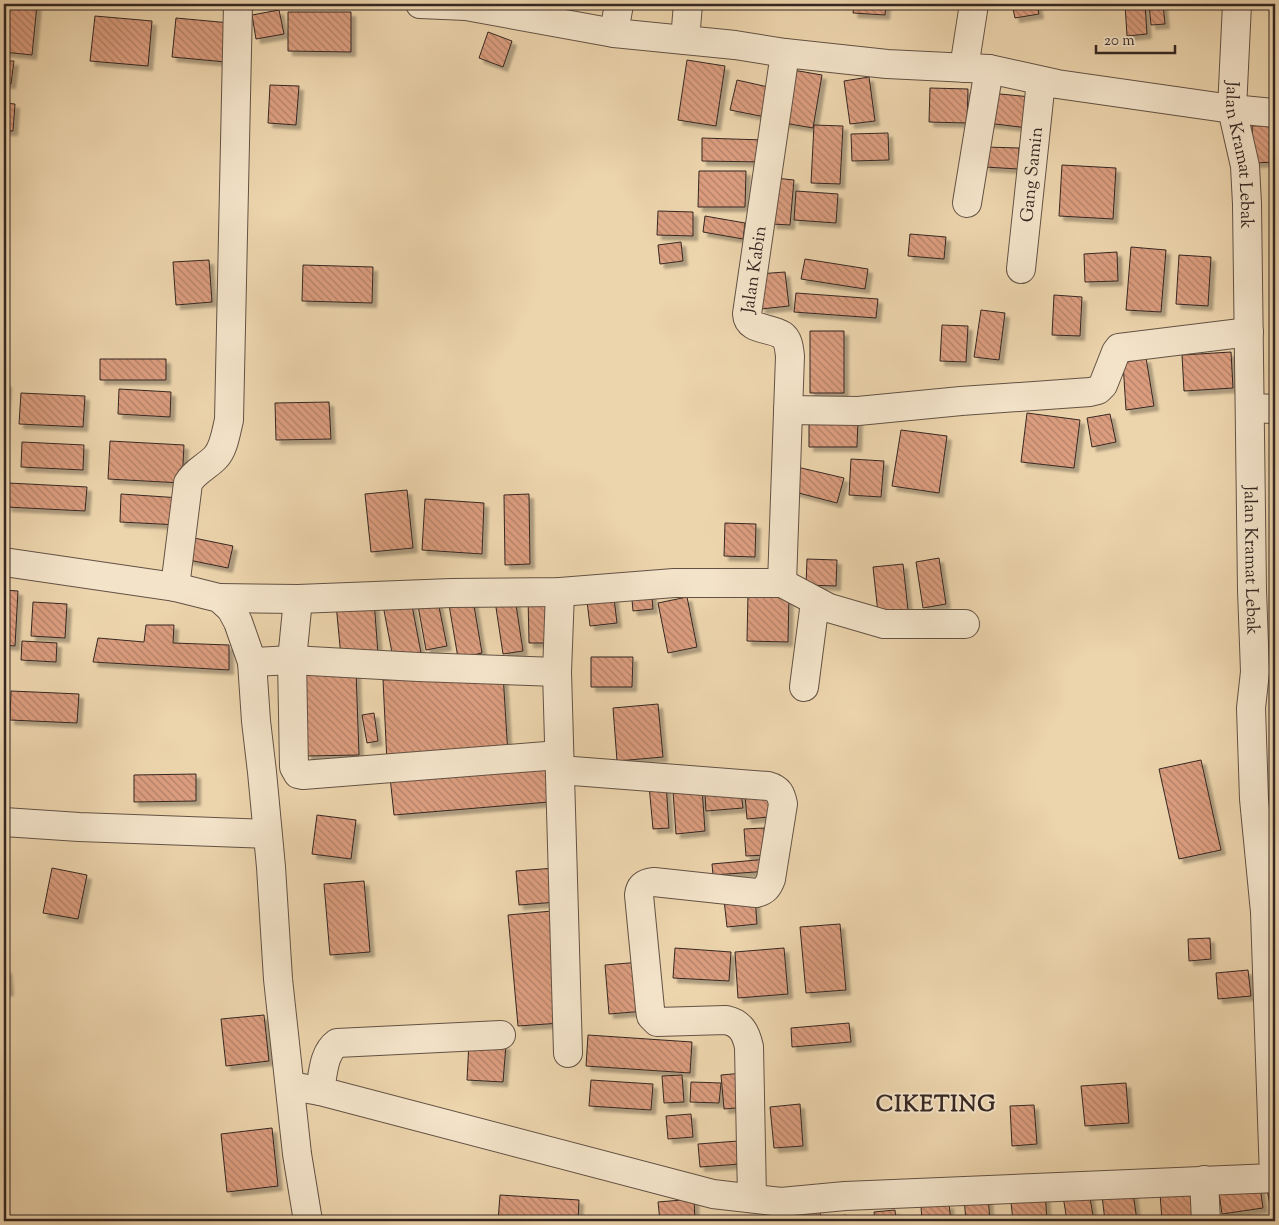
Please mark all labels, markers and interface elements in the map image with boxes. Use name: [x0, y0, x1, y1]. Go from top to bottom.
scale bar: [1096, 22, 1175, 54]
text: 20 m: [1104, 31, 1135, 52]
street label: Jalan Kramat Lebak: [1217, 80, 1258, 229]
street label: Gang Samin: [1015, 125, 1051, 224]
street label: Jalan Kabin: [736, 224, 775, 316]
street label: Jalan Kramat Lebak: [1236, 485, 1265, 636]
district label: CIKETING: [876, 1090, 996, 1122]

